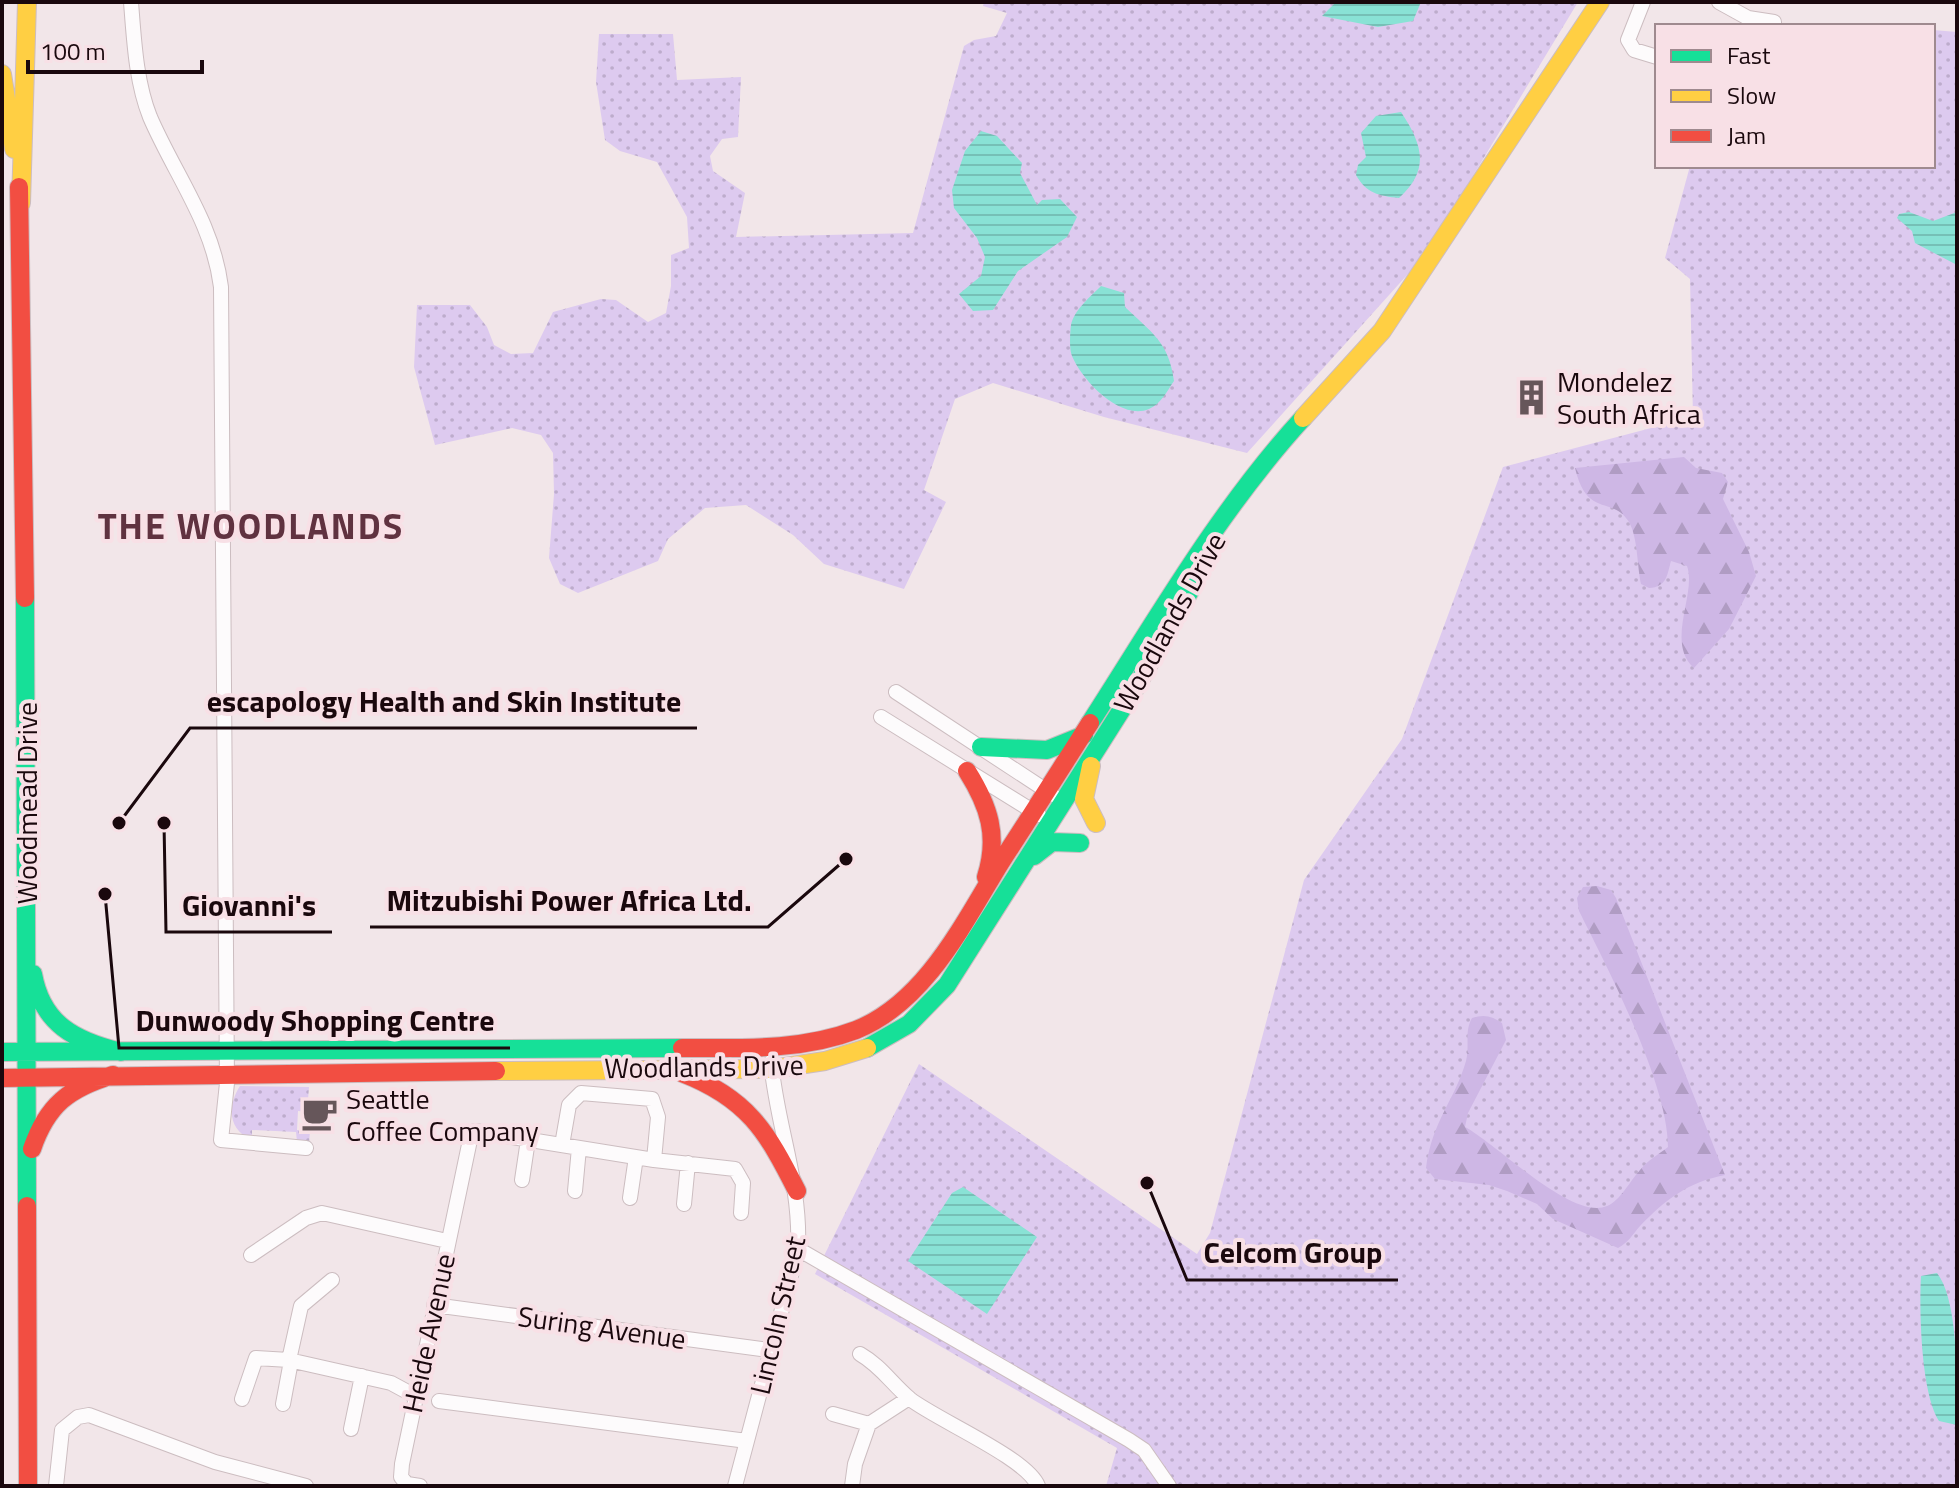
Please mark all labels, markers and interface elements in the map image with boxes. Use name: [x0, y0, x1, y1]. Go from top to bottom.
scale bar: [28, 24, 202, 74]
legend: [1655, 24, 1935, 168]
text: 100 m: [40, 33, 106, 69]
text: Fast: [1727, 37, 1771, 73]
text: Slow: [1727, 77, 1776, 113]
text: Jam: [1727, 117, 1766, 153]
place label: Mondelez South Africa: [1557, 360, 1701, 435]
building icon: Mondelez South Africa: [1512, 378, 1550, 416]
district label: THE WOODLANDS: [98, 498, 404, 553]
street label: Woodlands Drive: [1102, 524, 1236, 720]
callout: escapology Health and Skin Institute: [190, 674, 697, 728]
text: escapology Health and Skin Institute: [207, 678, 681, 724]
street label: Woodmead Drive: [5, 702, 48, 904]
callout: Mitzubishi Power Africa Ltd.: [370, 873, 768, 927]
text: Mitzubishi Power Africa Ltd.: [386, 877, 752, 923]
callout: Giovanni's: [166, 878, 332, 932]
text: Giovanni's: [182, 882, 316, 928]
callout: Dunwoody Shopping Centre: [119, 994, 510, 1048]
text: Dunwoody Shopping Centre: [135, 997, 495, 1043]
street label: Woodlands Drive: [604, 1043, 804, 1089]
place label: Seattle Coffee Company: [346, 1077, 539, 1152]
cafe icon: Seattle Coffee Company: [301, 1095, 339, 1133]
callout: Celcom Group: [1187, 1226, 1398, 1280]
text: Celcom Group: [1204, 1229, 1382, 1275]
street label: Lincoln Street: [738, 1231, 816, 1398]
street label: Heide Avenue: [390, 1249, 466, 1417]
street label: Suring Avenue: [515, 1294, 689, 1360]

